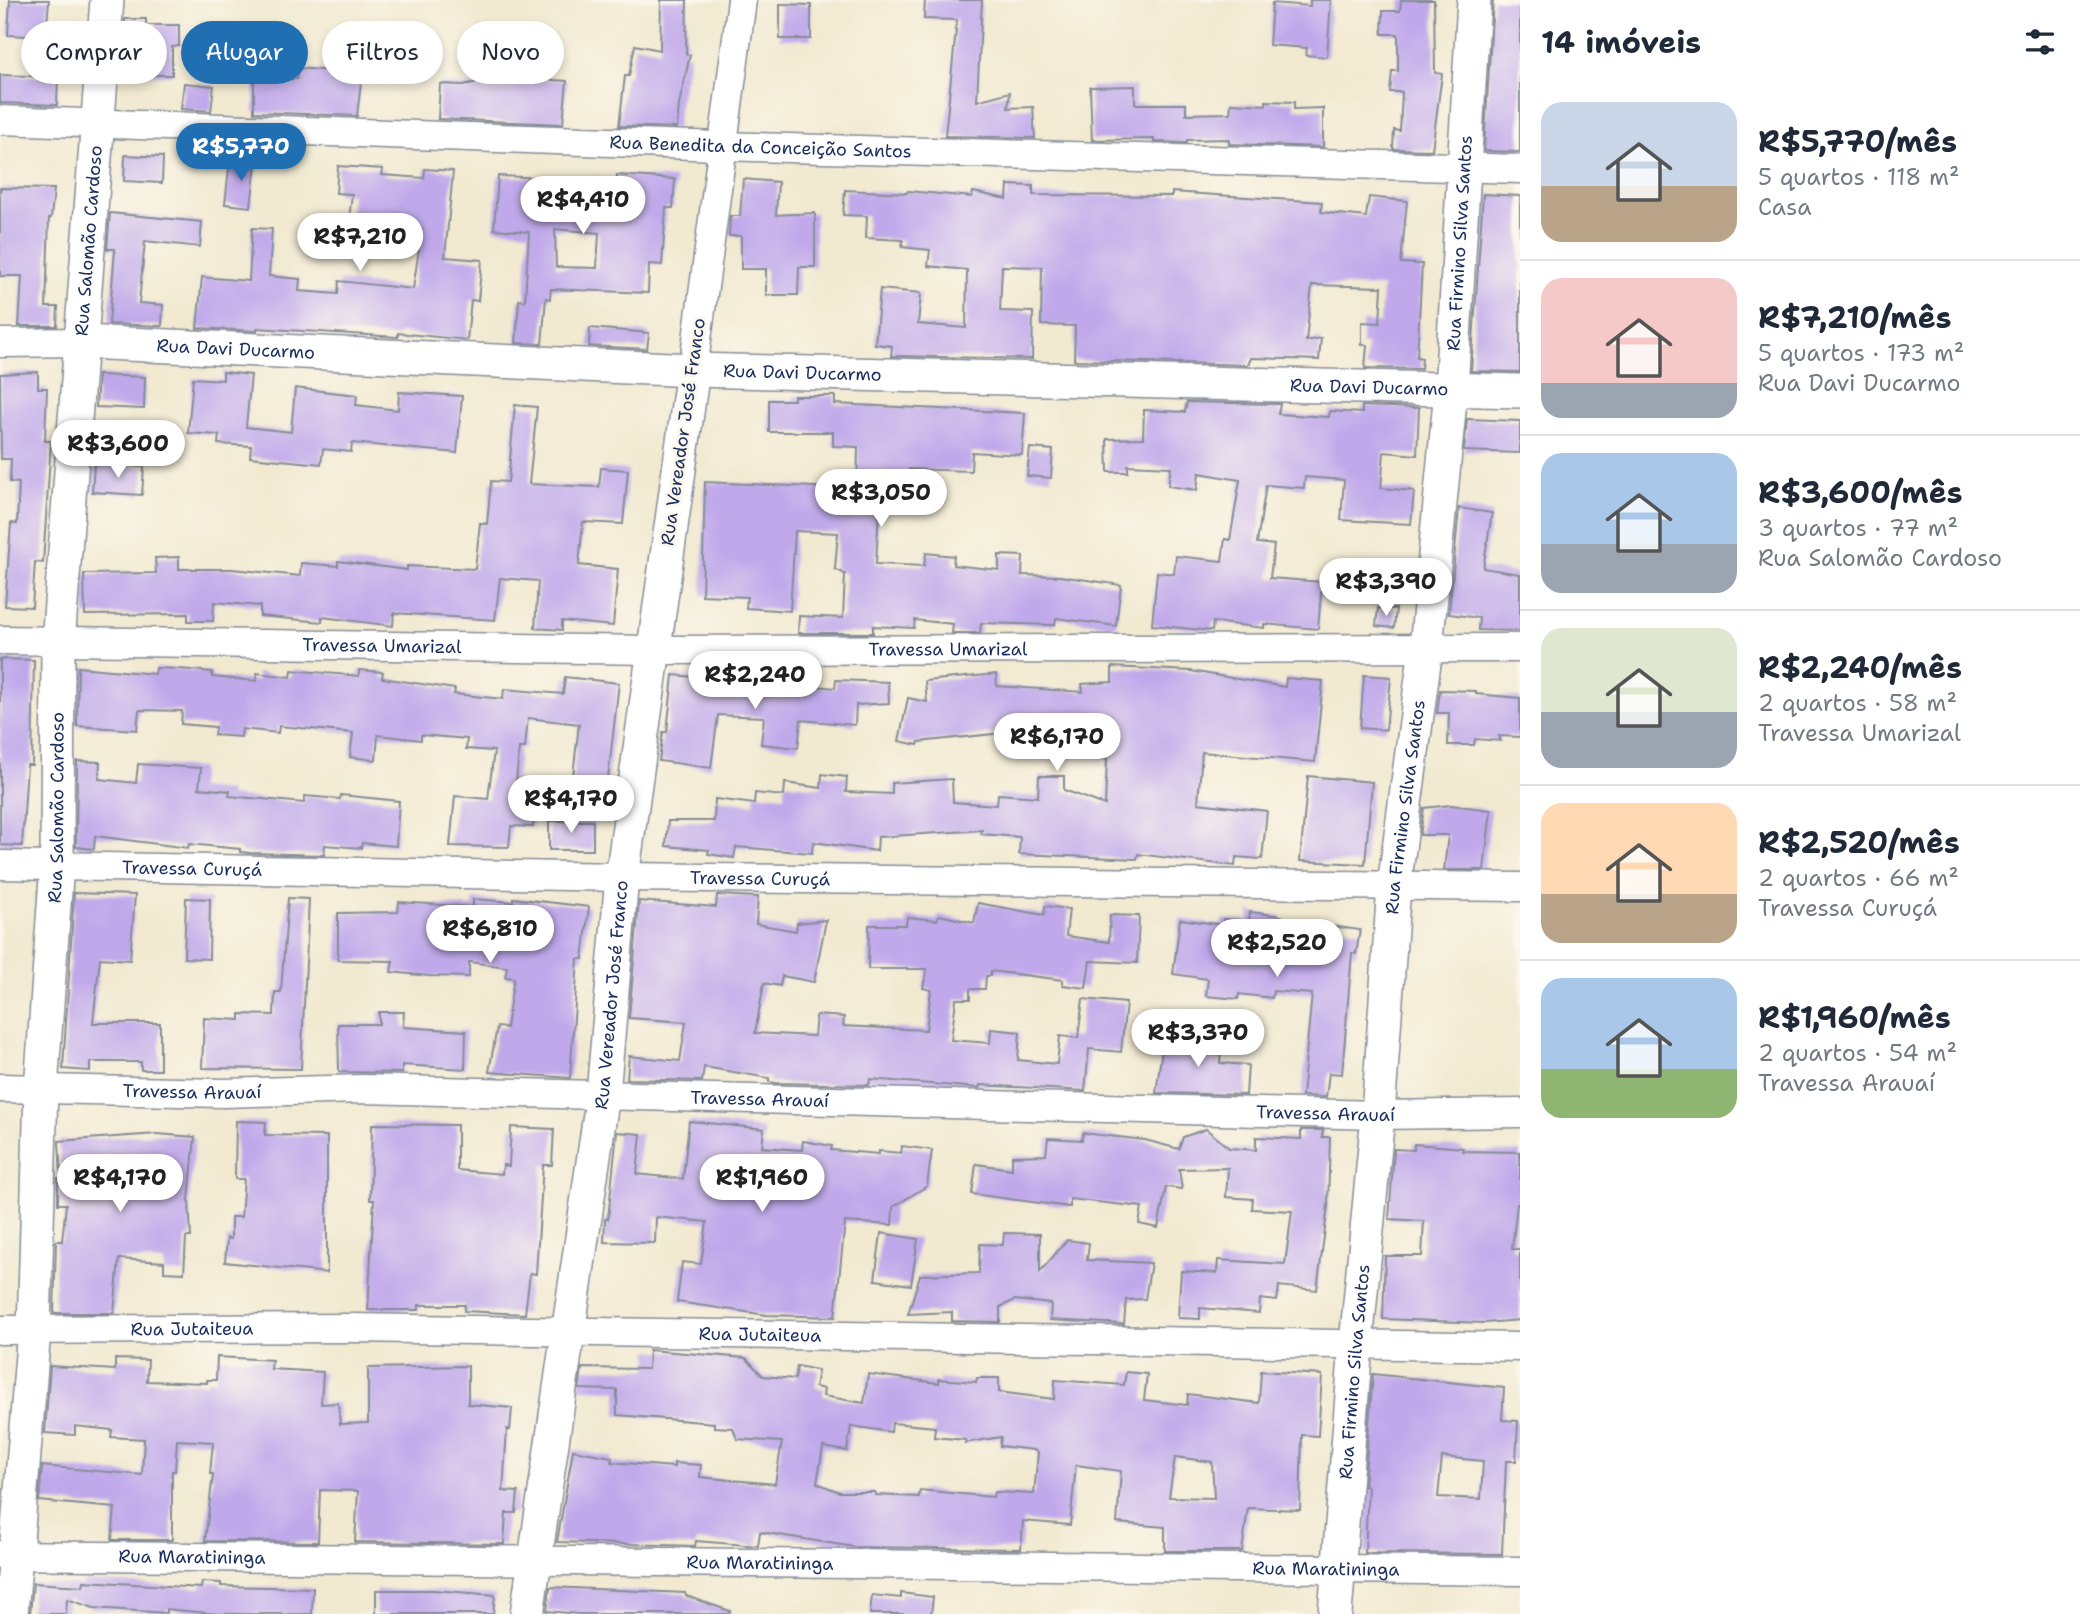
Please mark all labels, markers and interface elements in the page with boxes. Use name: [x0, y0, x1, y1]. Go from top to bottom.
chip: Comprar: [21, 21, 167, 84]
chip: Alugar: [181, 21, 308, 84]
chip: Filtros: [322, 21, 443, 84]
chip: Novo: [457, 21, 564, 84]
text: 14 imóveis: [1541, 22, 1701, 63]
icon: filters: [2021, 23, 2059, 61]
text: R$5,770/mês: [1758, 121, 1957, 162]
pin: R$5,770: [176, 124, 306, 183]
street label: Rua Benedita da Conceição Santos: [609, 130, 912, 164]
icon: home: [1597, 130, 1681, 214]
text: R$5,770: [192, 131, 290, 161]
street label: Rua Firmino Silva Santos: [1441, 135, 1478, 351]
street label: Rua Salomão Cardoso: [69, 145, 108, 337]
text: 5 quartos · 118 m²: [1758, 162, 1960, 192]
pin: R$4,410: [518, 176, 648, 236]
text: R$4,410: [536, 184, 630, 214]
text: Casa: [1758, 192, 1811, 222]
pin: R$7,210: [295, 214, 425, 273]
text: R$7,210: [313, 221, 407, 251]
text: R$7,210/mês: [1758, 297, 1952, 338]
icon: home: [1597, 306, 1681, 390]
street label: Rua Vereador José Franco: [655, 317, 711, 547]
street label: Rua Davi Ducarmo: [156, 333, 316, 365]
text: 5 quartos · 173 m²: [1758, 338, 1964, 368]
street label: Rua Davi Ducarmo: [723, 359, 882, 387]
text: Rua Davi Ducarmo: [1758, 368, 1961, 398]
street label: Rua Davi Ducarmo: [1290, 373, 1449, 401]
pin: R$3,600: [53, 420, 183, 480]
text: R$3,600: [67, 428, 169, 458]
pin: R$3,050: [816, 470, 946, 529]
text: R$3,600/mês: [1758, 472, 1963, 513]
text: R$3,050: [831, 477, 931, 507]
icon: home: [1597, 481, 1681, 565]
text: 3 quartos · 77 m²: [1758, 513, 1958, 543]
text: Rua Salomão Cardoso: [1758, 543, 2002, 573]
pin: R$3,390: [1321, 558, 1451, 618]
text: R$3,390: [1335, 566, 1437, 596]
street label: Travessa Umarizal: [302, 633, 462, 659]
street label: Travessa Umarizal: [868, 637, 1028, 662]
text: R$2,240/mês: [1758, 647, 1962, 688]
pin: R$2,240: [690, 652, 820, 711]
icon: home: [1597, 656, 1681, 740]
text: R$2,240: [704, 659, 806, 689]
text: 2 quartos · 58 m²: [1758, 688, 1957, 718]
street label: Rua Firmino Silva Santos: [1380, 699, 1431, 915]
street label: Rua Salomão Cardoso: [42, 712, 70, 904]
pin: R$6,170: [992, 714, 1122, 773]
text: Travessa Umarizal: [1758, 718, 1961, 748]
text: R$6,170: [1010, 721, 1104, 751]
pin: R$4,170: [506, 776, 636, 835]
text: R$4,170: [524, 783, 618, 813]
text: R$2,520/mês: [1758, 822, 1960, 863]
icon: home: [1597, 831, 1681, 915]
street label: Travessa Curuçá: [122, 855, 262, 882]
text: 2 quartos · 66 m²: [1758, 863, 1959, 893]
street label: Travessa Curuçá: [690, 866, 830, 891]
street label: Rua Vereador José Franco: [589, 879, 634, 1111]
text: Travessa Curuçá: [1758, 893, 1937, 923]
pin: R$6,810: [425, 906, 555, 965]
text: R$6,810: [442, 913, 538, 943]
pin: R$2,520: [1212, 920, 1342, 979]
text: R$2,520: [1227, 927, 1327, 957]
text: R$1,960/mês: [1758, 997, 1951, 1038]
icon: home: [1597, 1006, 1681, 1090]
pin: R$3,370: [1133, 1010, 1263, 1069]
text: R$3,370: [1147, 1017, 1249, 1047]
text: 2 quartos · 54 m²: [1758, 1038, 1957, 1068]
text: Travessa Arauaí: [1758, 1068, 1935, 1098]
street label: Travessa Arauaí: [122, 1079, 262, 1105]
street label: Travessa Arauaí: [690, 1085, 829, 1113]
street label: Travessa Arauaí: [1256, 1100, 1395, 1127]
pin: R$4,170: [55, 1154, 185, 1214]
pin: R$1,960: [697, 1154, 827, 1214]
text: R$4,170: [73, 1162, 167, 1192]
text: R$1,960: [716, 1162, 808, 1192]
street label: Rua Firmino Silva Santos: [1334, 1263, 1376, 1480]
street label: Rua Jutaiteua: [131, 1317, 253, 1341]
street label: Rua Jutaiteua: [698, 1322, 822, 1348]
street label: Rua Maratininga: [118, 1544, 266, 1570]
street label: Rua Maratininga: [686, 1550, 834, 1576]
street label: Rua Maratininga: [1252, 1556, 1400, 1582]

